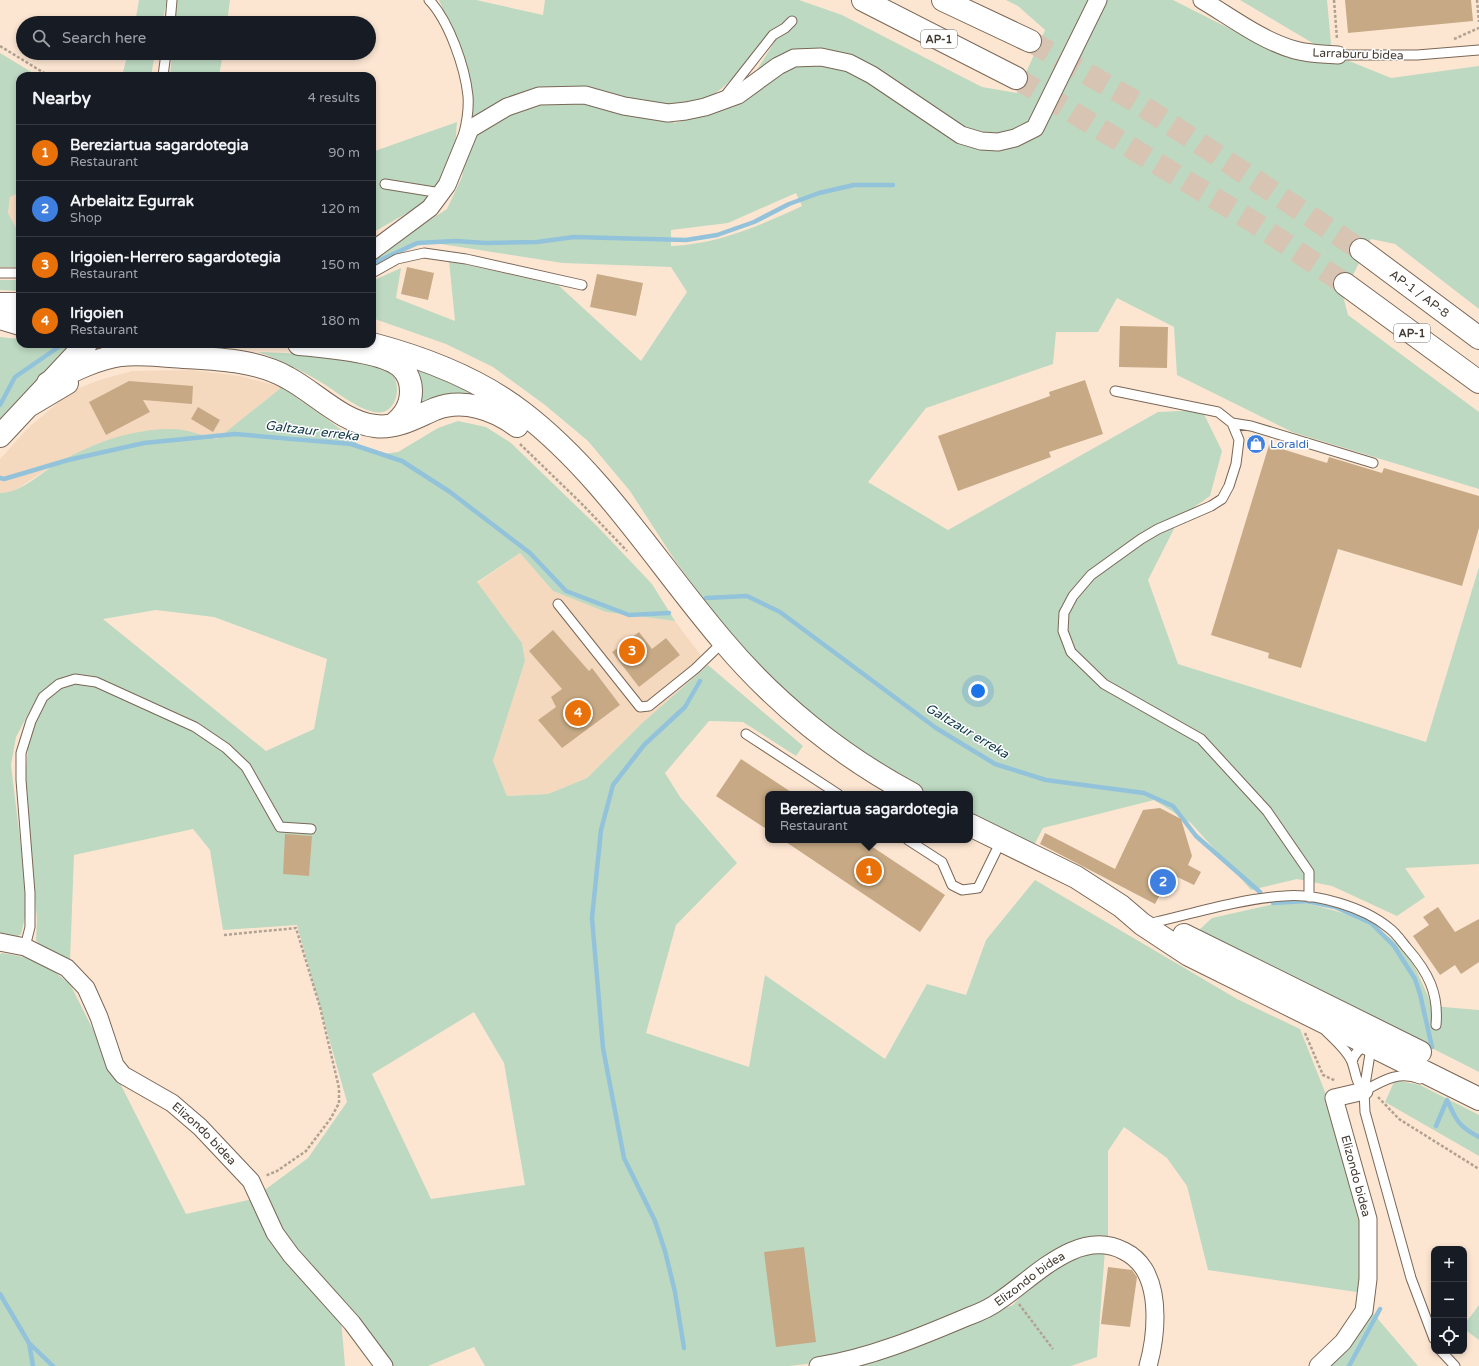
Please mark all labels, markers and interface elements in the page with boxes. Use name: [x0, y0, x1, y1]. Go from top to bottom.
search box: [16, 16, 376, 60]
icon: search: [30, 27, 52, 49]
text: Search here: [62, 29, 146, 47]
road number: AP-1: [921, 30, 957, 48]
street label: Larraburu bidea: [1312, 45, 1404, 63]
text: Nearby: [32, 88, 91, 109]
text: 4 results: [308, 90, 360, 106]
text: Bereziartua sagardotegia: [70, 136, 249, 154]
text: 1: [41, 145, 49, 161]
text: 90 m: [328, 145, 360, 161]
text: Restaurant: [70, 154, 138, 170]
text: Arbelaitz Egurrak: [70, 192, 194, 210]
text: 2: [41, 201, 49, 217]
text: 120 m: [320, 201, 360, 217]
text: Shop: [70, 210, 102, 226]
text: Irigoien-Herrero sagardotegia: [70, 248, 281, 266]
text: 3: [41, 257, 49, 273]
text: 150 m: [320, 257, 360, 273]
text: Restaurant: [70, 266, 138, 282]
street label: AP-1 / AP-8: [1387, 267, 1452, 320]
text: Irigoien: [70, 304, 124, 322]
text: 4: [41, 313, 49, 329]
text: 180 m: [320, 313, 360, 329]
text: Restaurant: [70, 322, 138, 338]
road number: AP-1: [1394, 324, 1430, 342]
water label: Galtzaur erreka: [264, 417, 360, 445]
shop icon: Loraldi: [1245, 433, 1267, 455]
place label: Loraldi: [1270, 437, 1309, 451]
pin: 3: [619, 636, 645, 666]
your location: [968, 681, 988, 701]
pin: 4: [565, 698, 591, 728]
water label: Galtzaur erreka: [923, 700, 1012, 762]
popup: [765, 791, 973, 843]
text: Bereziartua sagardotegia: [780, 800, 958, 818]
text: Restaurant: [780, 818, 848, 834]
pin: 1: [856, 856, 882, 886]
pin: 2: [1150, 867, 1176, 897]
street label: Elizondo bidea: [169, 1099, 239, 1168]
street label: Elizondo bidea: [1338, 1134, 1374, 1218]
map controls: [1431, 1246, 1467, 1354]
button: +: [1431, 1246, 1467, 1282]
street label: Elizondo bidea: [991, 1249, 1067, 1309]
button: −: [1431, 1282, 1467, 1318]
button: locate: [1431, 1318, 1467, 1354]

